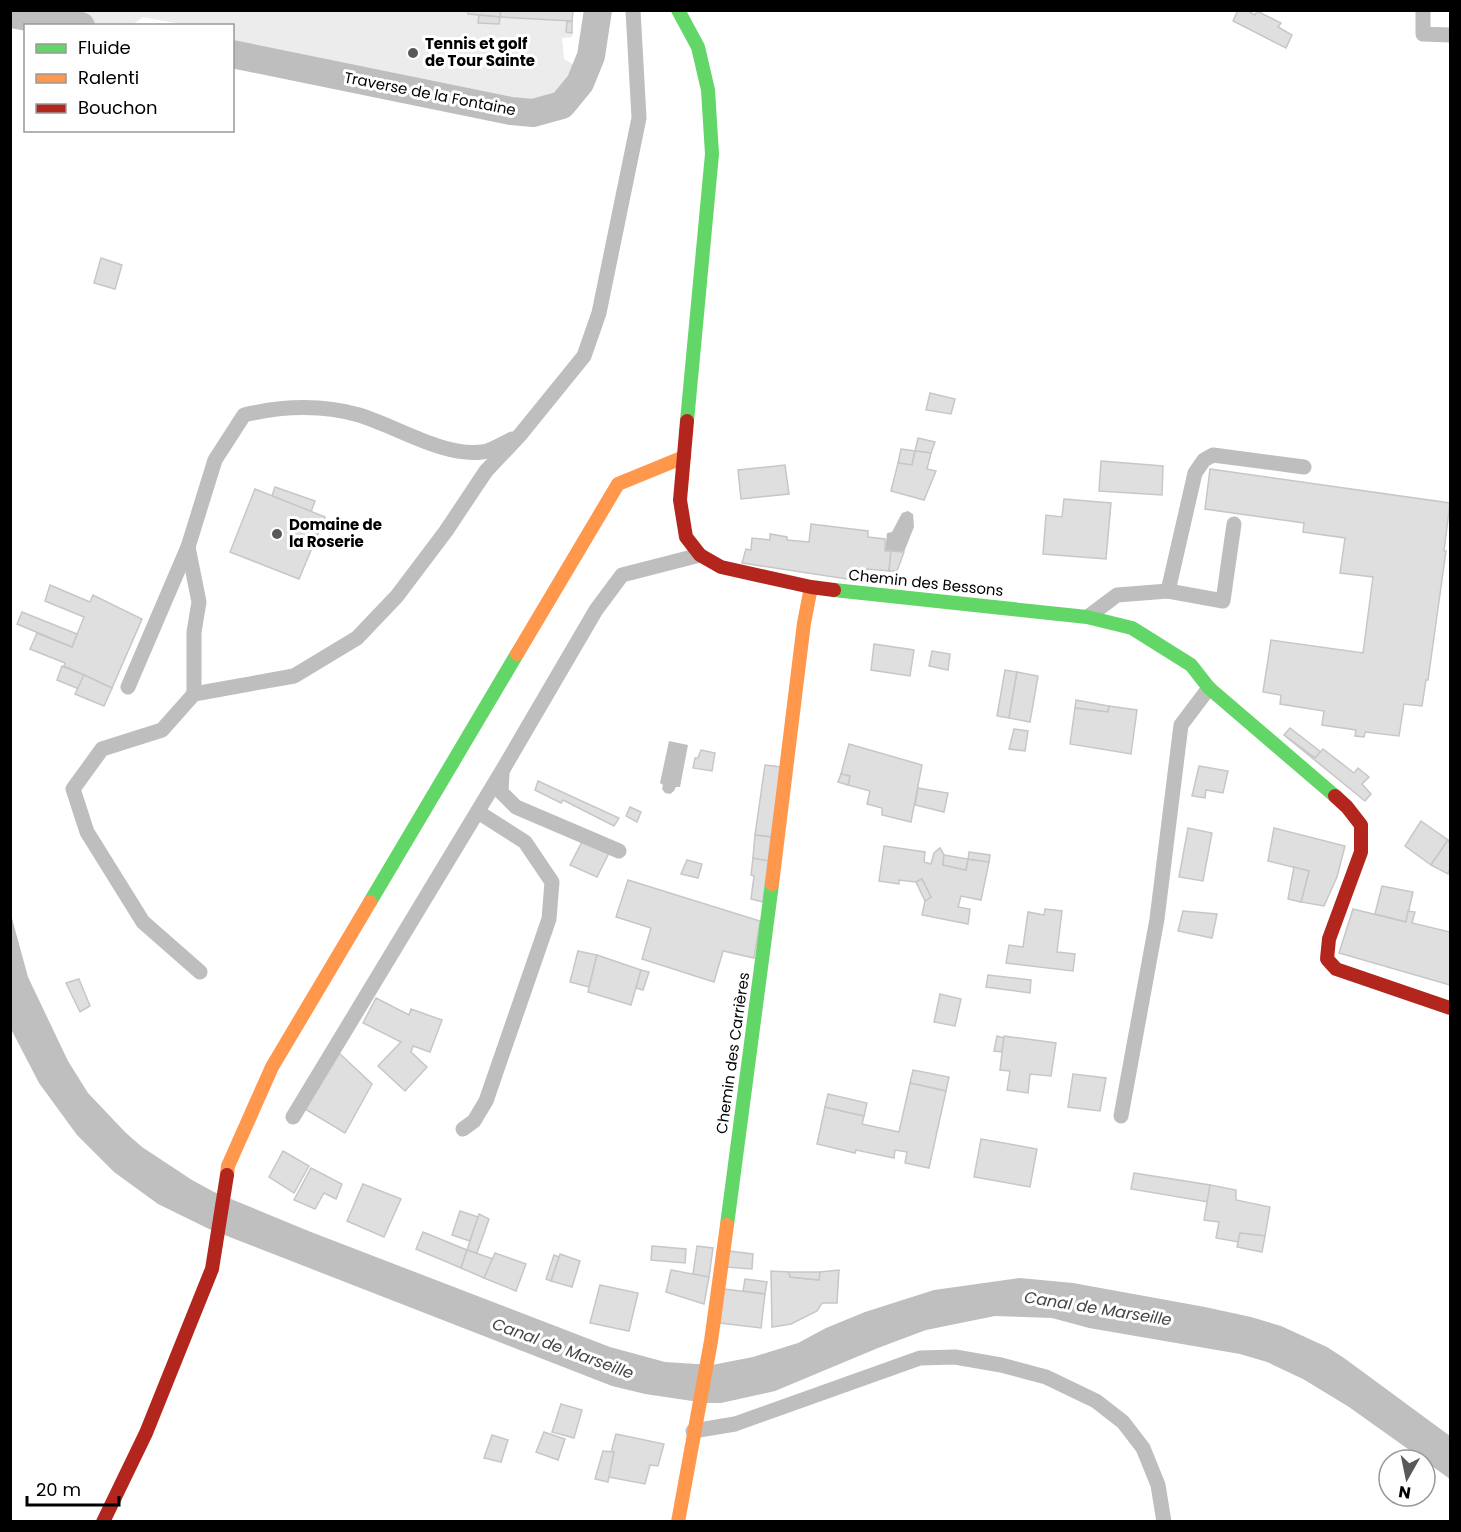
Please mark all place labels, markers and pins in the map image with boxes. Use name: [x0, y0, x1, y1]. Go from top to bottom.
place label: Tennis et golf de Tour Sainte: [425, 33, 535, 71]
marker: Tennis et golf de Tour Sainte: [406, 46, 420, 60]
place label: Domaine de la Roserie: [289, 514, 382, 552]
marker: Domaine de la Roserie: [270, 527, 284, 541]

